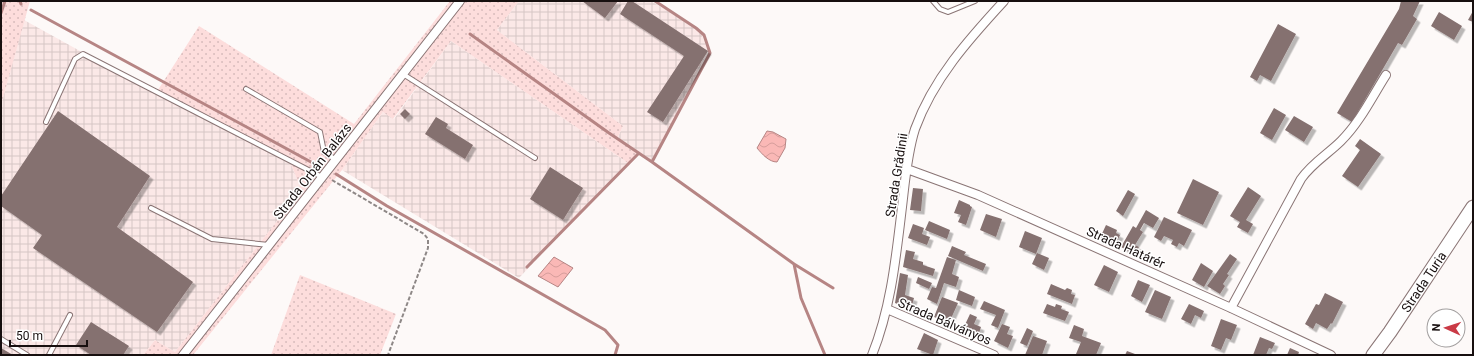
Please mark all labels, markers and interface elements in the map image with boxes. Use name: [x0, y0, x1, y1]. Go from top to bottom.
street label: Strada Orbán Balázs: [270, 120, 355, 222]
street label: Strada Grădinii: [882, 132, 911, 218]
street label: Strada Határér: [1084, 224, 1168, 272]
street label: Strada Turia: [1398, 249, 1449, 315]
street label: Strada Bálványos: [896, 295, 994, 348]
north arrow: [1426, 308, 1466, 348]
scale bar: [10, 322, 87, 348]
text: N: [1430, 323, 1443, 332]
text: 50 m: [16, 329, 43, 343]

